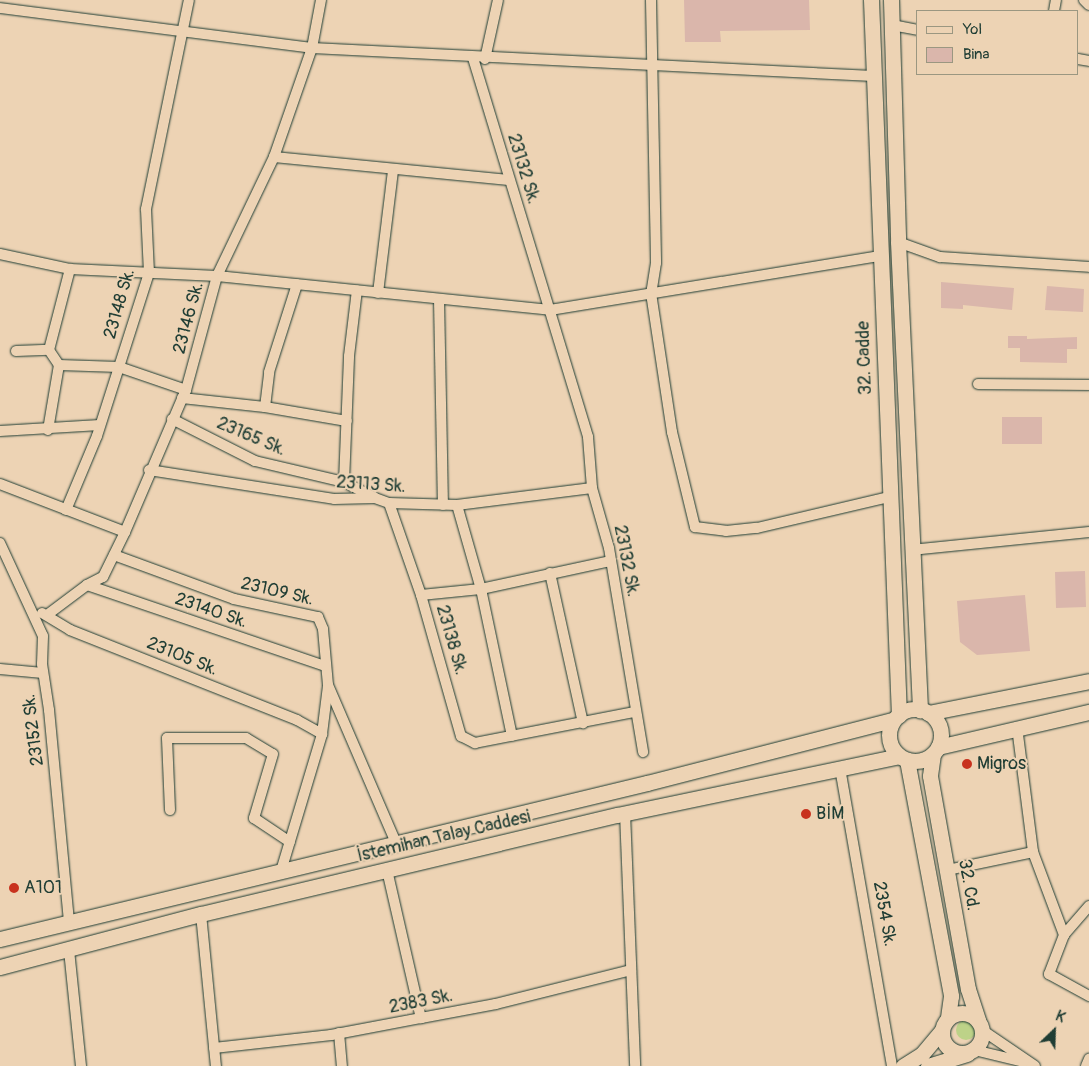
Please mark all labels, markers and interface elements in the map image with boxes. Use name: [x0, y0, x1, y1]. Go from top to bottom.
legend: [916, 10, 1079, 75]
text: Yol: [963, 20, 982, 39]
text: Bina: [963, 45, 989, 64]
street label: 23132 Sk.: [502, 131, 544, 207]
street label: 23148 Sk.: [100, 266, 140, 342]
street label: 23146 Sk.: [169, 280, 209, 356]
street label: 32. Cadde: [853, 321, 877, 395]
street label: 23165 Sk.: [213, 413, 289, 461]
street label: 23113 Sk.: [336, 472, 406, 498]
street label: 23132 Sk.: [608, 523, 644, 599]
street label: 23109 Sk.: [239, 573, 315, 611]
street label: 23140 Sk.: [172, 589, 250, 633]
street label: 23138 Sk.: [431, 603, 471, 677]
street label: 23105 Sk.: [143, 633, 221, 681]
street label: 23152 Sk.: [19, 693, 49, 767]
place label: Migros: [977, 753, 1026, 775]
marker: Migros: [961, 758, 973, 770]
place label: BİM: [816, 803, 844, 825]
street label: İstemihan Talay Caddesi: [355, 807, 533, 867]
marker: BİM: [800, 808, 812, 820]
street label: 32. Cd.: [953, 858, 983, 912]
place label: A101: [24, 877, 62, 899]
street label: 2354 Sk.: [868, 880, 900, 948]
marker: A101: [8, 882, 20, 894]
street label: 2383 Sk.: [387, 985, 455, 1019]
north arrow: [1029, 1006, 1079, 1056]
text: K: [1053, 1007, 1068, 1026]

